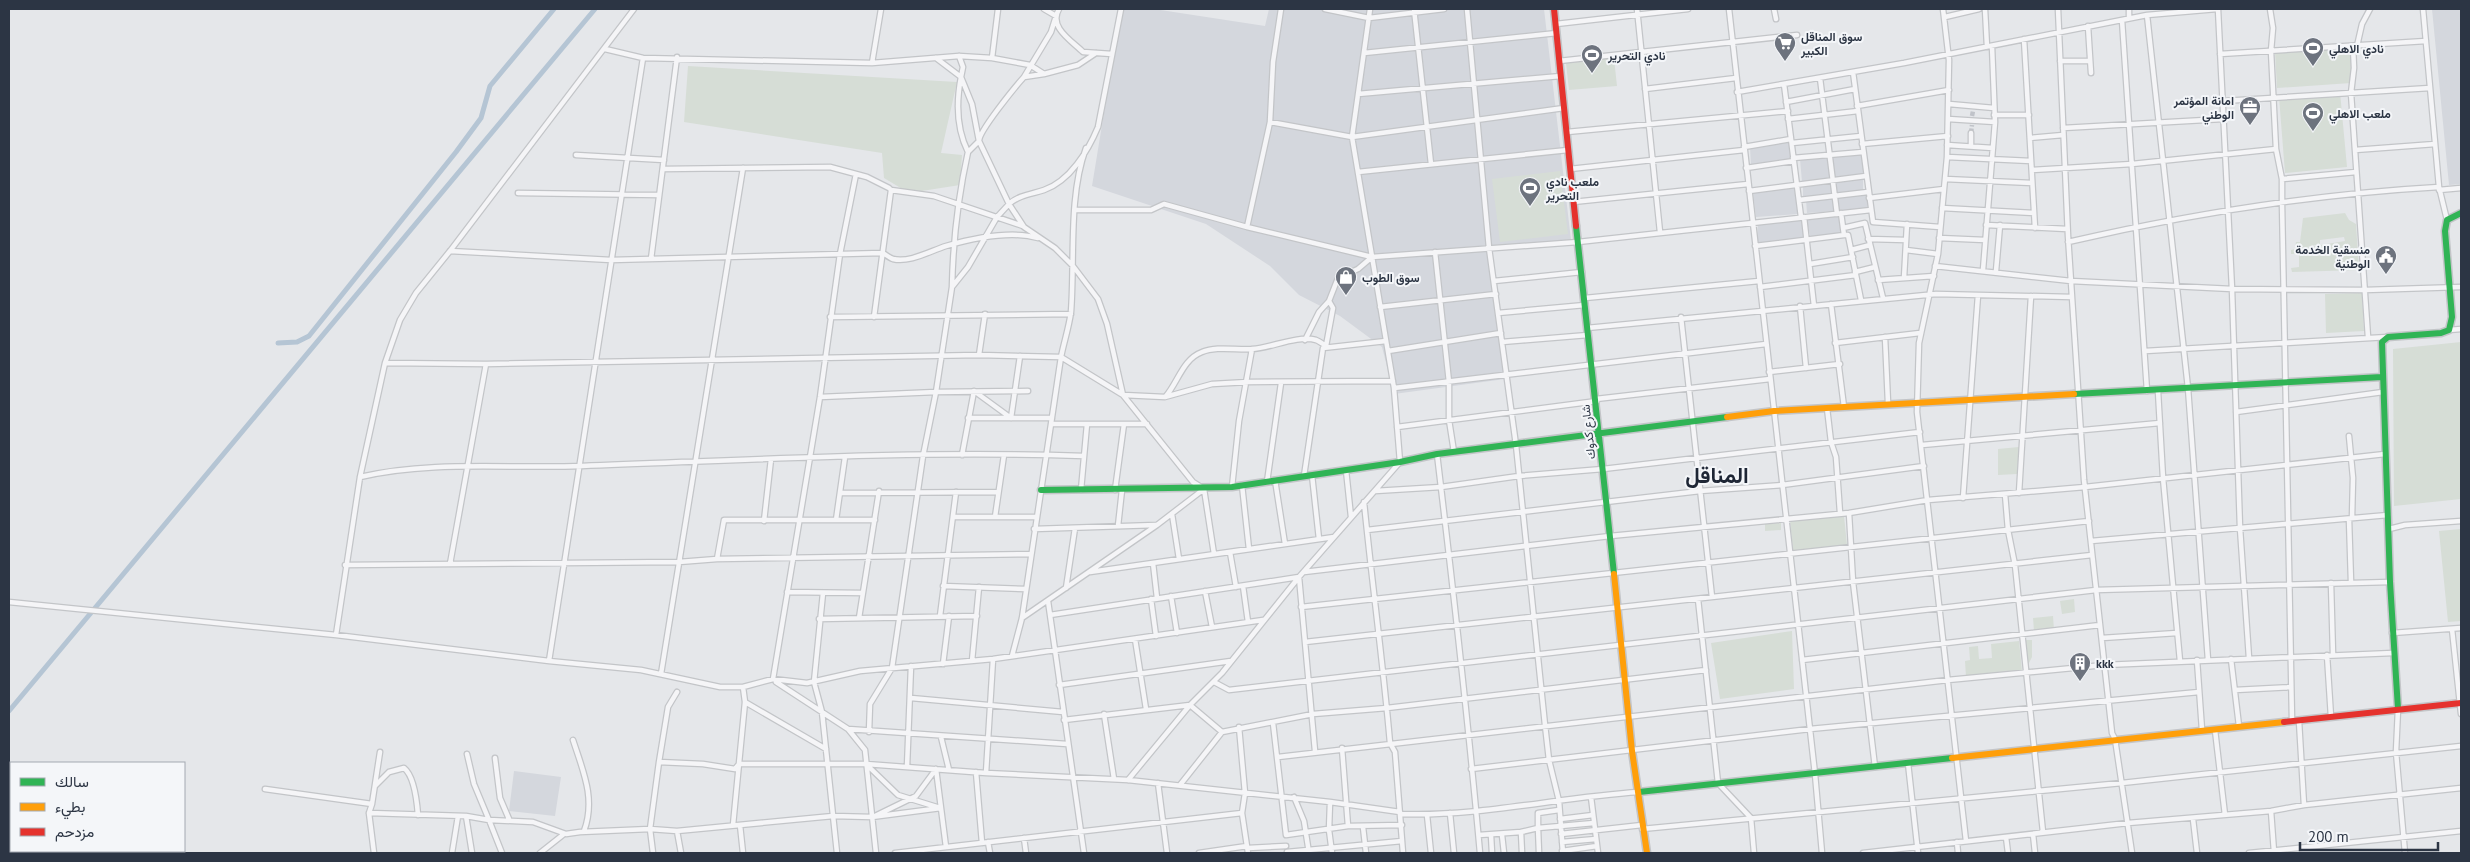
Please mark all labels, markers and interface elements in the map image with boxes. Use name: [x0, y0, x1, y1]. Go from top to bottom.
place label: سوق المناقل الكبير: [1800, 29, 1863, 59]
supermarket icon: سوق المناقل الكبير: [1773, 31, 1797, 62]
sports icon: نادي الاهلي: [2301, 36, 2325, 67]
place label: نادي الاهلي: [2329, 41, 2384, 59]
sports icon: نادي التحرير: [1580, 43, 1604, 74]
place label: نادي التحرير: [1607, 48, 1666, 66]
place label: امانة المؤتمر الوطني: [2173, 93, 2234, 125]
office icon: امانة المؤتمر الوطني: [2238, 95, 2262, 126]
sports icon: ملعب الاهلي: [2301, 101, 2325, 132]
place label: ملعب الاهلي: [2329, 106, 2391, 124]
place label: ملعب نادي التحرير: [1545, 174, 1599, 204]
sports icon: ملعب نادي التحرير: [1518, 176, 1542, 207]
place label: منسقية الخدمة الوطنية: [2295, 242, 2370, 272]
public building icon: منسقية الخدمة الوطنية: [2374, 244, 2398, 275]
shop icon: سوق الطوب: [1334, 265, 1358, 296]
place label: سوق الطوب: [1362, 270, 1420, 286]
street label: شارع كدوك: [1578, 404, 1600, 460]
district label: المناقل: [1685, 461, 1749, 489]
building icon: kkk: [2068, 651, 2092, 682]
place label: kkk: [2096, 656, 2114, 671]
legend: [10, 762, 185, 852]
text: سالك: [55, 772, 89, 791]
text: بطيء: [55, 797, 85, 820]
scale bar: [2300, 820, 2438, 852]
text: مزدحم: [55, 822, 94, 842]
text: 200 m: [2308, 827, 2349, 846]

